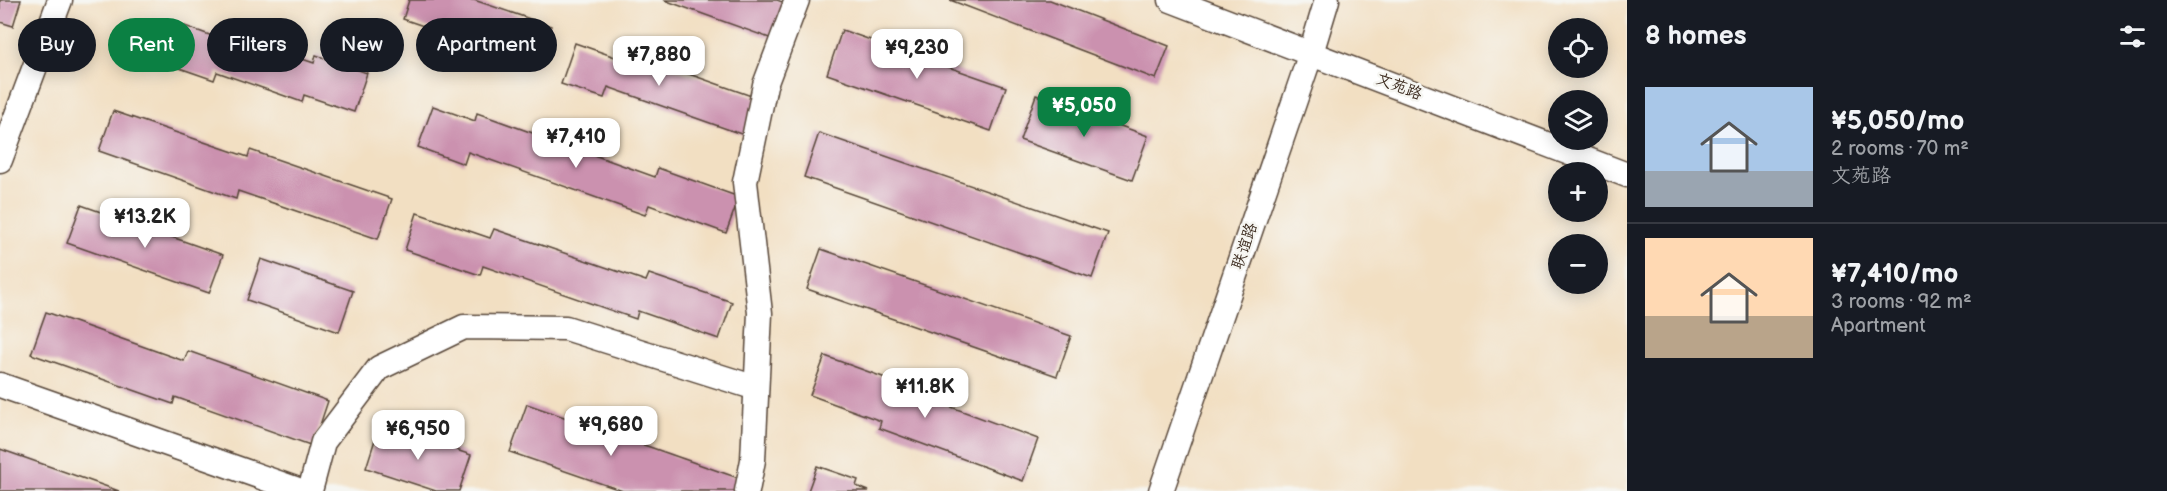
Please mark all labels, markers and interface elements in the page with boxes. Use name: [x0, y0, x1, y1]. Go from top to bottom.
chip: Buy: [18, 18, 96, 72]
chip: Rent: [108, 18, 195, 72]
chip: Filters: [207, 18, 308, 72]
chip: New: [320, 18, 404, 72]
chip: Apartment: [416, 18, 557, 72]
map controls: [1548, 18, 1608, 294]
button: locate: [1548, 18, 1608, 78]
icon: filters: [2116, 20, 2149, 53]
text: 8 homes: [1645, 21, 1747, 52]
pin: ¥9,230: [868, 29, 966, 80]
pin: ¥7,880: [610, 36, 708, 87]
text: ¥9,230: [885, 36, 949, 60]
text: ¥7,880: [627, 43, 691, 67]
street label: 文苑路: [1373, 70, 1425, 104]
pin: ¥5,050: [1035, 87, 1133, 138]
button: layers: [1548, 90, 1608, 150]
text: ¥5,050: [1052, 94, 1116, 118]
text: ¥5,050/mo: [1831, 106, 1964, 137]
icon: home: [1693, 111, 1765, 183]
pin: ¥7,410: [527, 118, 625, 169]
text: ¥7,410: [546, 125, 606, 149]
text: 2 rooms · 70 m²: [1831, 137, 1969, 161]
button: +: [1548, 162, 1608, 222]
text: 文苑路: [1831, 164, 1891, 188]
pin: ¥13.2K: [96, 198, 194, 249]
text: ¥13.2K: [114, 205, 176, 229]
street label: 联谊路: [1228, 220, 1262, 272]
button: −: [1548, 234, 1608, 294]
text: ¥7,410/mo: [1831, 259, 1958, 290]
icon: home: [1693, 262, 1765, 334]
text: 3 rooms · 92 m²: [1831, 290, 1972, 314]
text: Apartment: [1831, 314, 1926, 338]
pin: ¥11.8K: [876, 368, 974, 419]
text: ¥11.8K: [895, 375, 955, 399]
pin: ¥9,680: [562, 406, 660, 457]
pin: ¥6,950: [369, 410, 467, 461]
text: ¥9,680: [578, 413, 644, 437]
text: ¥6,950: [386, 417, 450, 441]

